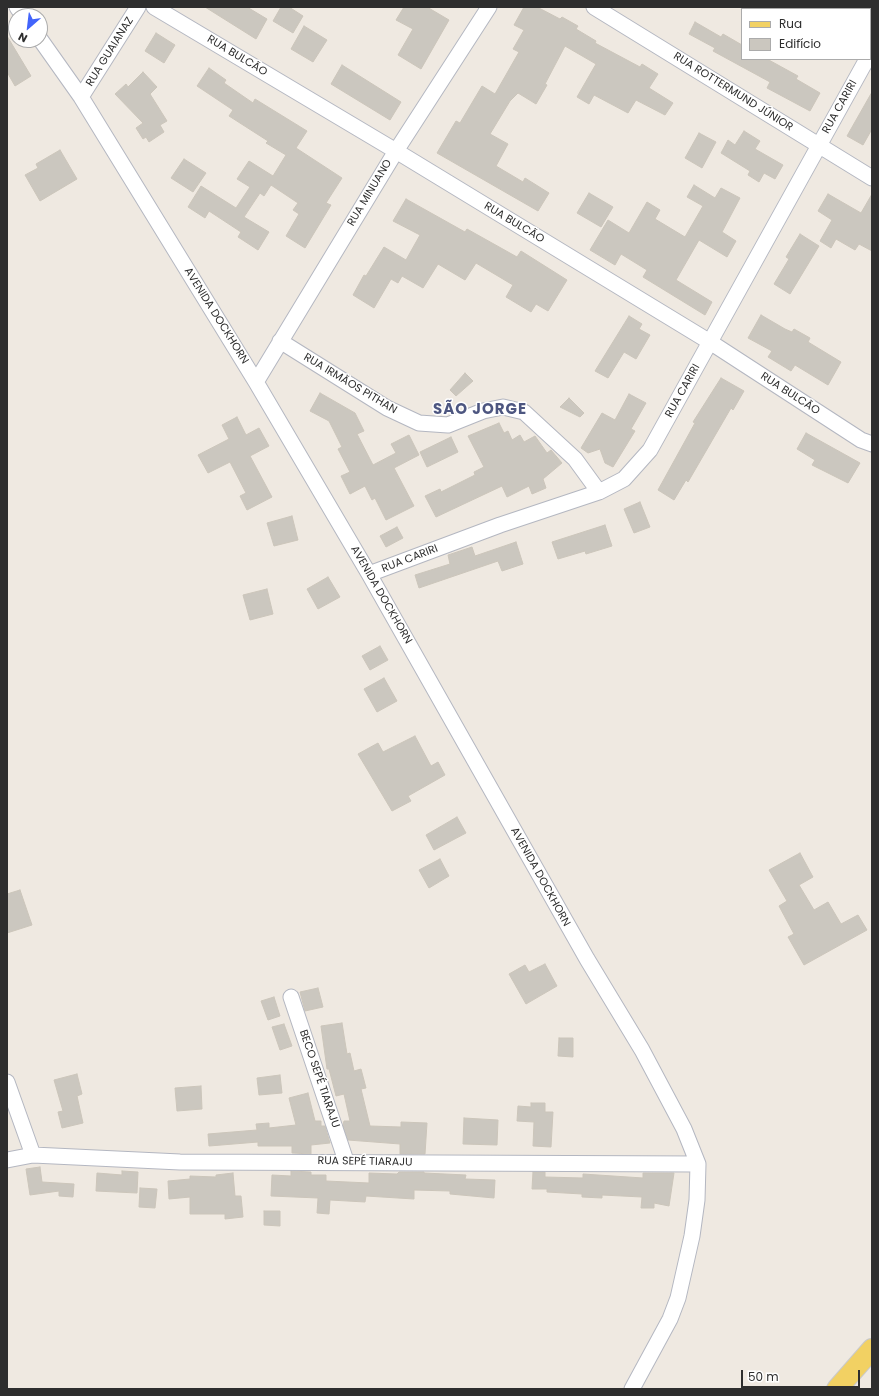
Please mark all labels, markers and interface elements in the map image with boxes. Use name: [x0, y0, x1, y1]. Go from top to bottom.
north arrow: [8, 8, 48, 48]
legend: [741, 8, 871, 60]
street label: RUA GUAIANAZ: [83, 15, 137, 89]
text: Rua: [779, 15, 802, 32]
text: N: [15, 29, 30, 47]
street label: RUA BULCÃO: [204, 33, 270, 79]
text: Edifício: [779, 35, 821, 52]
street label: RUA ROTTERMUND JÚNIOR: [671, 50, 795, 134]
street label: RUA CARIRI: [820, 78, 860, 136]
street label: RUA MINUANO: [345, 157, 395, 229]
street label: RUA BULCÃO: [481, 200, 547, 246]
street label: AVENIDA DOCKHORN: [181, 265, 251, 367]
street label: RUA IRMÃOS PITHAN: [301, 351, 399, 417]
street label: RUA CARIRI: [663, 362, 703, 420]
street label: RUA BULCÃO: [758, 370, 822, 418]
district label: SÃO JORGE: [433, 401, 527, 419]
street label: RUA CARIRI: [380, 542, 440, 576]
street label: AVENIDA DOCKHORN: [347, 544, 415, 646]
street label: AVENIDA DOCKHORN: [507, 825, 573, 929]
street label: BECO SEPÉ TIARAJU: [296, 1028, 342, 1130]
street label: RUA SEPÉ TIARAJU: [317, 1155, 413, 1169]
scale bar: [743, 1362, 862, 1388]
text: 50 m: [748, 1368, 779, 1385]

